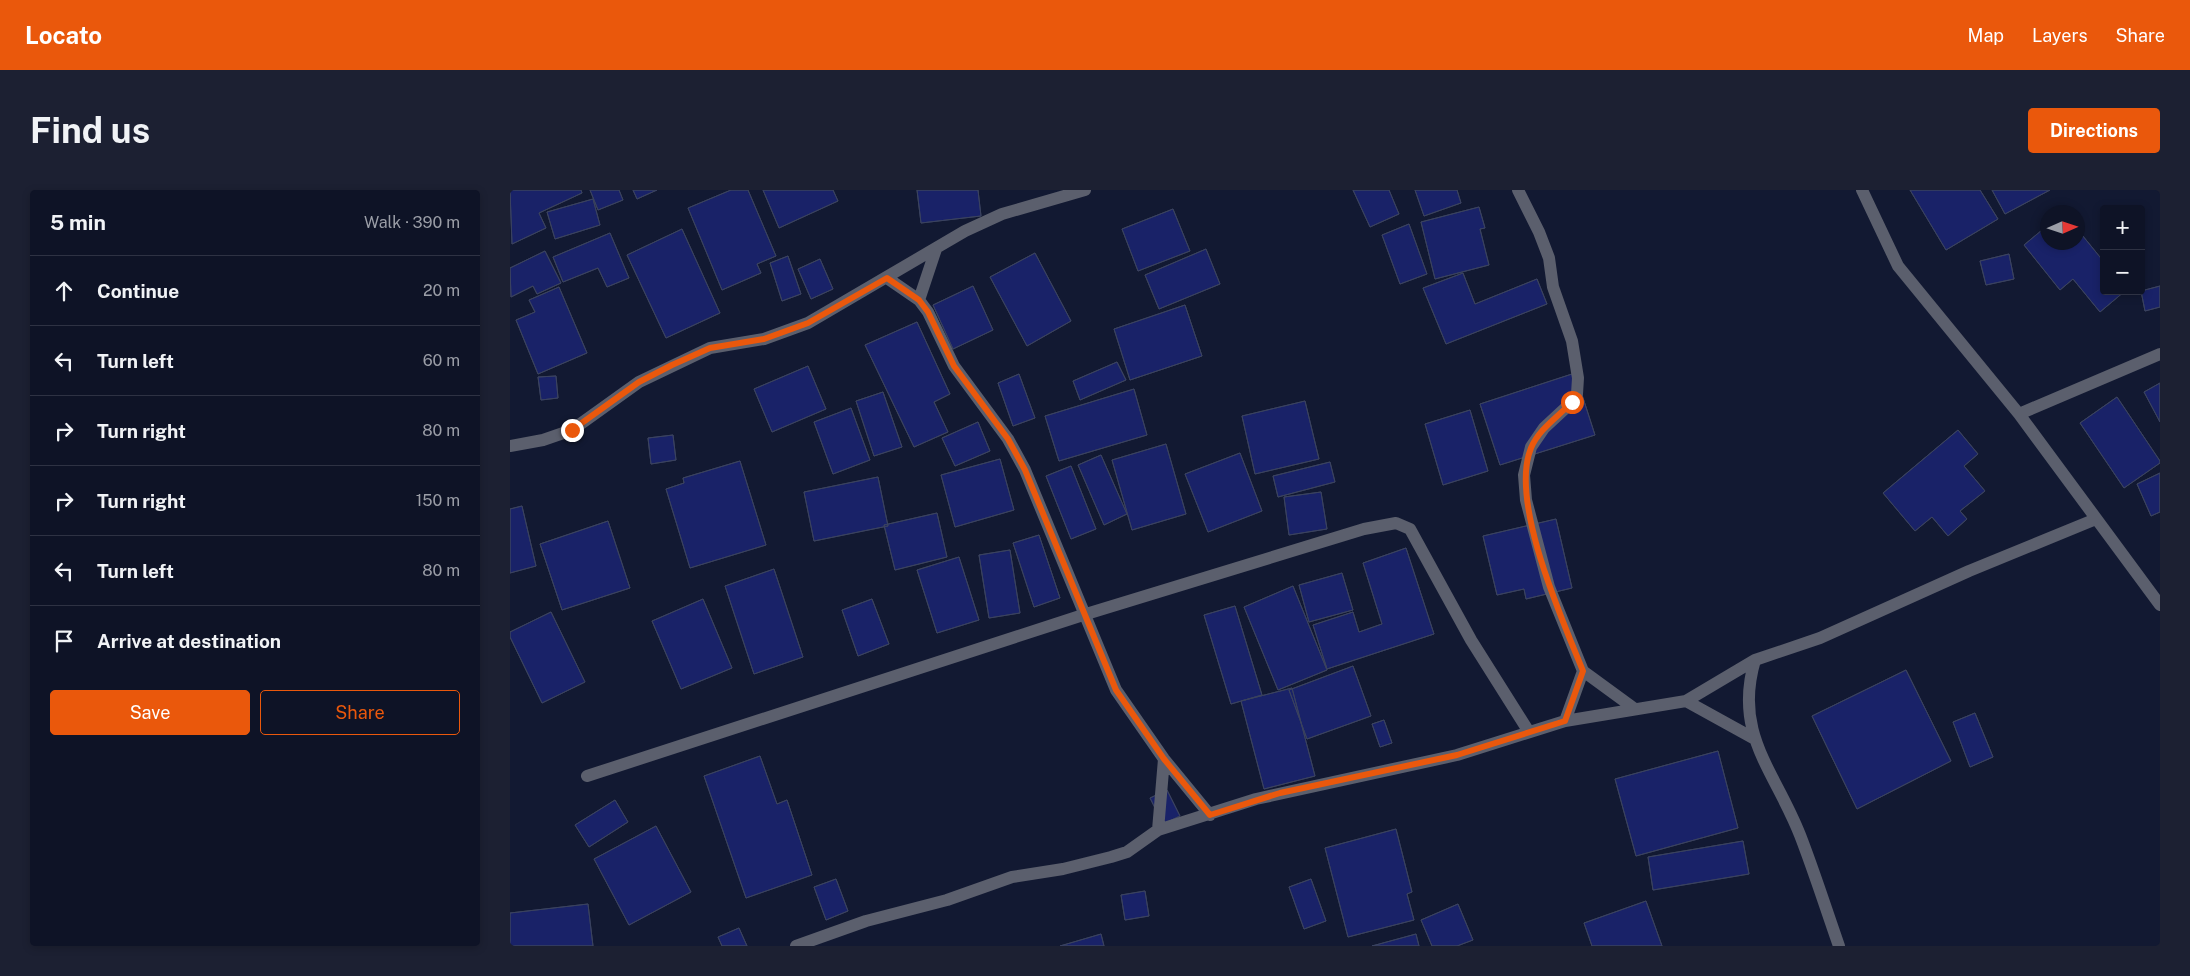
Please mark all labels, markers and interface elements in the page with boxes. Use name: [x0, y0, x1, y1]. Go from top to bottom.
text: Locato: [25, 21, 102, 49]
text: Map: [1968, 25, 2004, 46]
text: Layers: [2032, 25, 2088, 46]
text: Share: [2116, 25, 2165, 46]
button: Directions: [2028, 108, 2160, 153]
text: Find us: [30, 110, 150, 151]
north arrow: [2040, 205, 2085, 250]
map controls: [2100, 205, 2145, 295]
button: +: [2100, 205, 2145, 250]
text: 5 min: [50, 210, 106, 235]
text: Walk · 390 m: [364, 213, 460, 232]
button: −: [2100, 250, 2145, 295]
icon: ahead: [50, 277, 78, 305]
text: Continue: [97, 280, 179, 302]
text: 20 m: [423, 281, 460, 300]
icon: left: [50, 347, 78, 375]
text: Turn left: [97, 350, 174, 372]
text: 60 m: [423, 351, 460, 370]
route start: [1561, 391, 1584, 414]
icon: right: [50, 417, 78, 445]
route end: [561, 419, 584, 442]
text: Turn right: [97, 420, 186, 442]
text: 80 m: [422, 421, 460, 440]
icon: right: [50, 487, 78, 515]
text: Turn right: [97, 490, 186, 512]
text: 150 m: [416, 491, 460, 510]
icon: left: [50, 557, 78, 585]
text: Turn left: [97, 560, 174, 582]
text: 80 m: [422, 561, 460, 580]
icon: arrive: [50, 627, 78, 655]
text: Arrive at destination: [97, 630, 281, 652]
button: Save: [50, 690, 250, 735]
button: Share: [260, 690, 460, 735]

